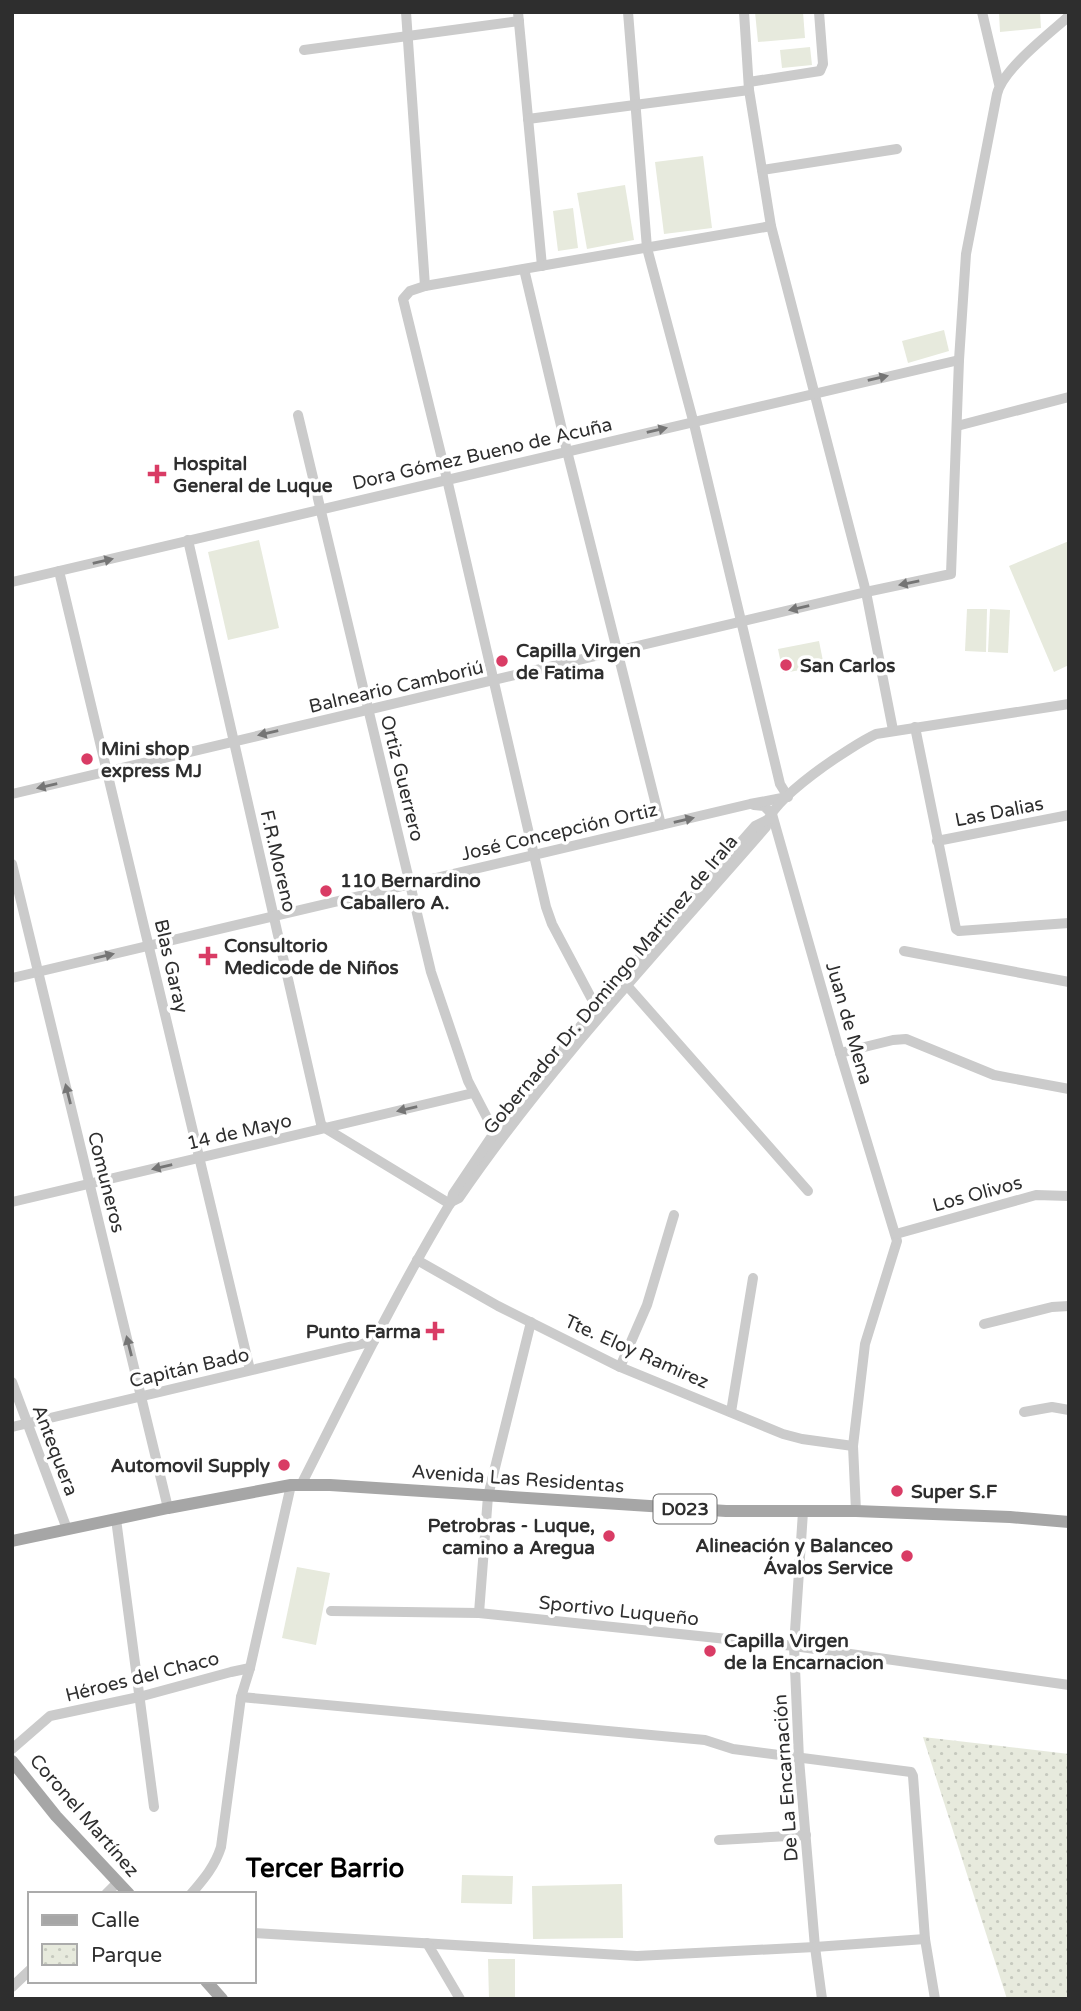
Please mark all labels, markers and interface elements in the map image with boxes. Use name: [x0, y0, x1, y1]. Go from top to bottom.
one-way arrow: [867, 373, 889, 384]
street label: Dora Gómez Bueno de Acuña: [350, 413, 614, 495]
one-way arrow: [646, 424, 668, 435]
place label: Hospital General de Luque: [173, 453, 333, 498]
marker: Hospital General de Luque: [147, 464, 167, 484]
one-way arrow: [92, 555, 114, 566]
one-way arrow: [898, 577, 920, 588]
one-way arrow: [788, 603, 810, 614]
place label: Capilla Virgen de Fatima: [516, 640, 641, 684]
marker: Capilla Virgen de Fatima: [494, 653, 510, 669]
place label: San Carlos: [800, 655, 895, 677]
street label: Balneario Camboriú: [307, 656, 486, 718]
marker: San Carlos: [778, 657, 794, 673]
street label: Ortiz Guerrero: [376, 713, 428, 844]
one-way arrow: [257, 728, 279, 739]
place label: Mini shop express MJ: [101, 738, 202, 783]
marker: Mini shop express MJ: [79, 751, 95, 767]
one-way arrow: [36, 781, 58, 792]
street label: Las Dalias: [953, 793, 1045, 831]
street label: José Concepción Ortiz: [459, 799, 660, 865]
street label: F.R.Moreno: [256, 808, 300, 914]
one-way arrow: [673, 814, 695, 825]
street label: Gobernador Dr. Domingo Martinez de Irala: [479, 831, 742, 1139]
place label: 110 Bernardino Caballero A.: [340, 870, 481, 914]
marker: 110 Bernardino Caballero A.: [318, 883, 334, 899]
street label: Blas Garay: [150, 917, 192, 1015]
place label: Consultorio Medicode de Niños: [224, 935, 399, 979]
marker: Consultorio Medicode de Niños: [198, 946, 218, 966]
one-way arrow: [94, 950, 116, 961]
street label: Juan de Mena: [821, 959, 877, 1087]
one-way arrow: [62, 1083, 73, 1105]
one-way arrow: [396, 1104, 418, 1115]
street label: 14 de Mayo: [185, 1109, 294, 1155]
street label: Comuneros: [83, 1129, 129, 1235]
one-way arrow: [151, 1162, 173, 1173]
street label: Los Olivos: [930, 1171, 1024, 1216]
street label: Tte. Eloy Ramirez: [561, 1310, 712, 1394]
place label: Punto Farma: [306, 1321, 421, 1343]
marker: Punto Farma: [427, 1323, 443, 1339]
one-way arrow: [123, 1335, 134, 1357]
street label: Capitán Bado: [127, 1343, 251, 1392]
street label: Antequera: [28, 1402, 82, 1499]
place label: Automovil Supply: [110, 1455, 271, 1478]
marker: Automovil Supply: [276, 1457, 292, 1473]
street label: Avenida Las Residentas: [411, 1461, 625, 1497]
place label: Super S.F: [911, 1481, 998, 1504]
marker: Super S.F: [889, 1483, 905, 1499]
road number: D023: [654, 1494, 716, 1524]
place label: Petrobras - Luque, camino a Aregua: [427, 1515, 595, 1560]
marker: Petrobras - Luque, camino a Aregua: [601, 1528, 617, 1544]
place label: Alineación y Balanceo Ávalos Service: [695, 1535, 893, 1579]
marker: Alineación y Balanceo Ávalos Service: [899, 1548, 915, 1564]
street label: Sportivo Luqueño: [538, 1592, 700, 1630]
place label: Capilla Virgen de la Encarnacion: [724, 1630, 884, 1674]
marker: Capilla Virgen de la Encarnacion: [702, 1643, 718, 1659]
street label: Héroes del Chaco: [63, 1647, 221, 1707]
street label: De La Encarnación: [769, 1693, 803, 1863]
street label: Coronel Martínez: [25, 1750, 143, 1881]
district label: Tercer Barrio: [245, 1853, 404, 1884]
legend: [28, 1892, 256, 1983]
text: Calle: [91, 1908, 140, 1933]
text: Parque: [91, 1943, 162, 1968]

